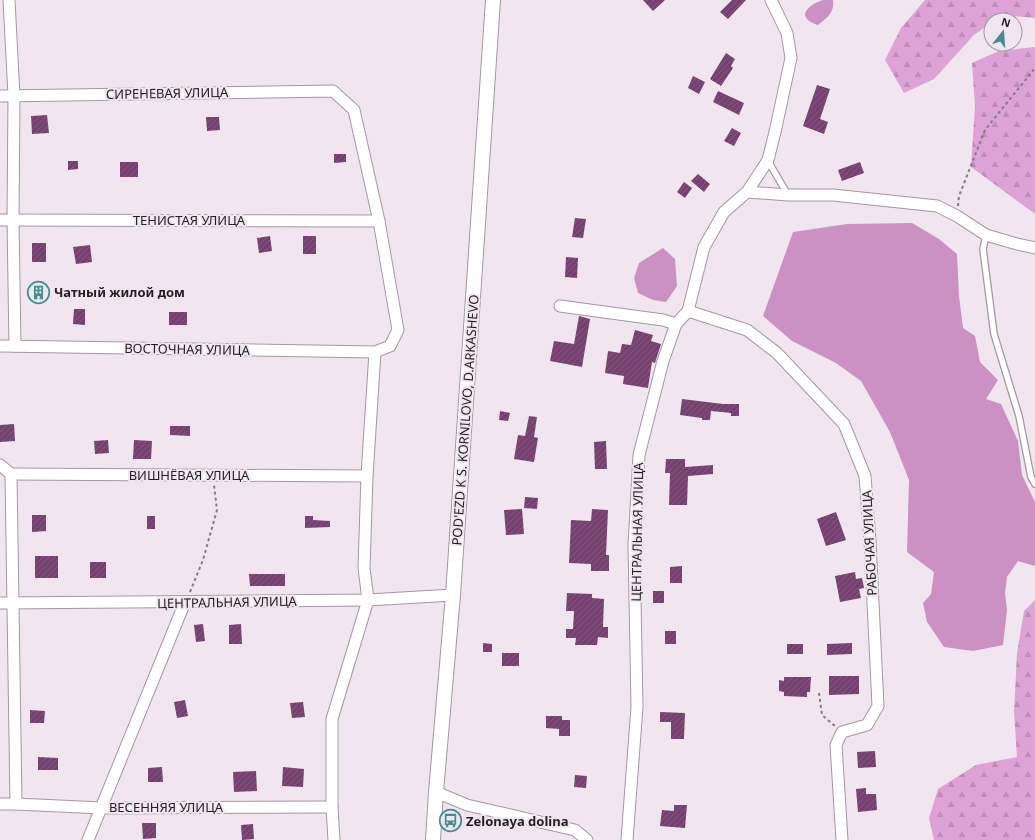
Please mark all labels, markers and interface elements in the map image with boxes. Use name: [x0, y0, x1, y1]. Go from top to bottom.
north arrow: [983, 12, 1023, 52]
text: N: [1000, 13, 1013, 30]
street label: СИРЕНЕВАЯ УЛИЦА: [106, 83, 229, 103]
street label: ТЕНИСТАЯ УЛИЦА: [133, 211, 246, 229]
building icon: Чатный жилой дом: [26, 279, 52, 305]
place label: Чатный жилой дом: [54, 283, 185, 301]
street label: POD'EZD K S. KORNILOVO, D.ARKASHEVO: [447, 294, 483, 546]
street label: ВОСТОЧНАЯ УЛИЦА: [124, 339, 251, 359]
street label: ЦЕНТРАЛЬНАЯ УЛИЦА: [627, 461, 647, 602]
street label: ВИШНЁВАЯ УЛИЦА: [129, 466, 250, 484]
street label: РАБОЧАЯ УЛИЦА: [857, 489, 881, 596]
street label: ЦЕНТРАЛЬНАЯ УЛИЦА: [157, 592, 298, 612]
street label: ВЕСЕННЯЯ УЛИЦА: [109, 798, 224, 816]
bus stop icon: Zelonaya dolina: [437, 808, 463, 834]
place label: Zelonaya dolina: [466, 812, 568, 830]

